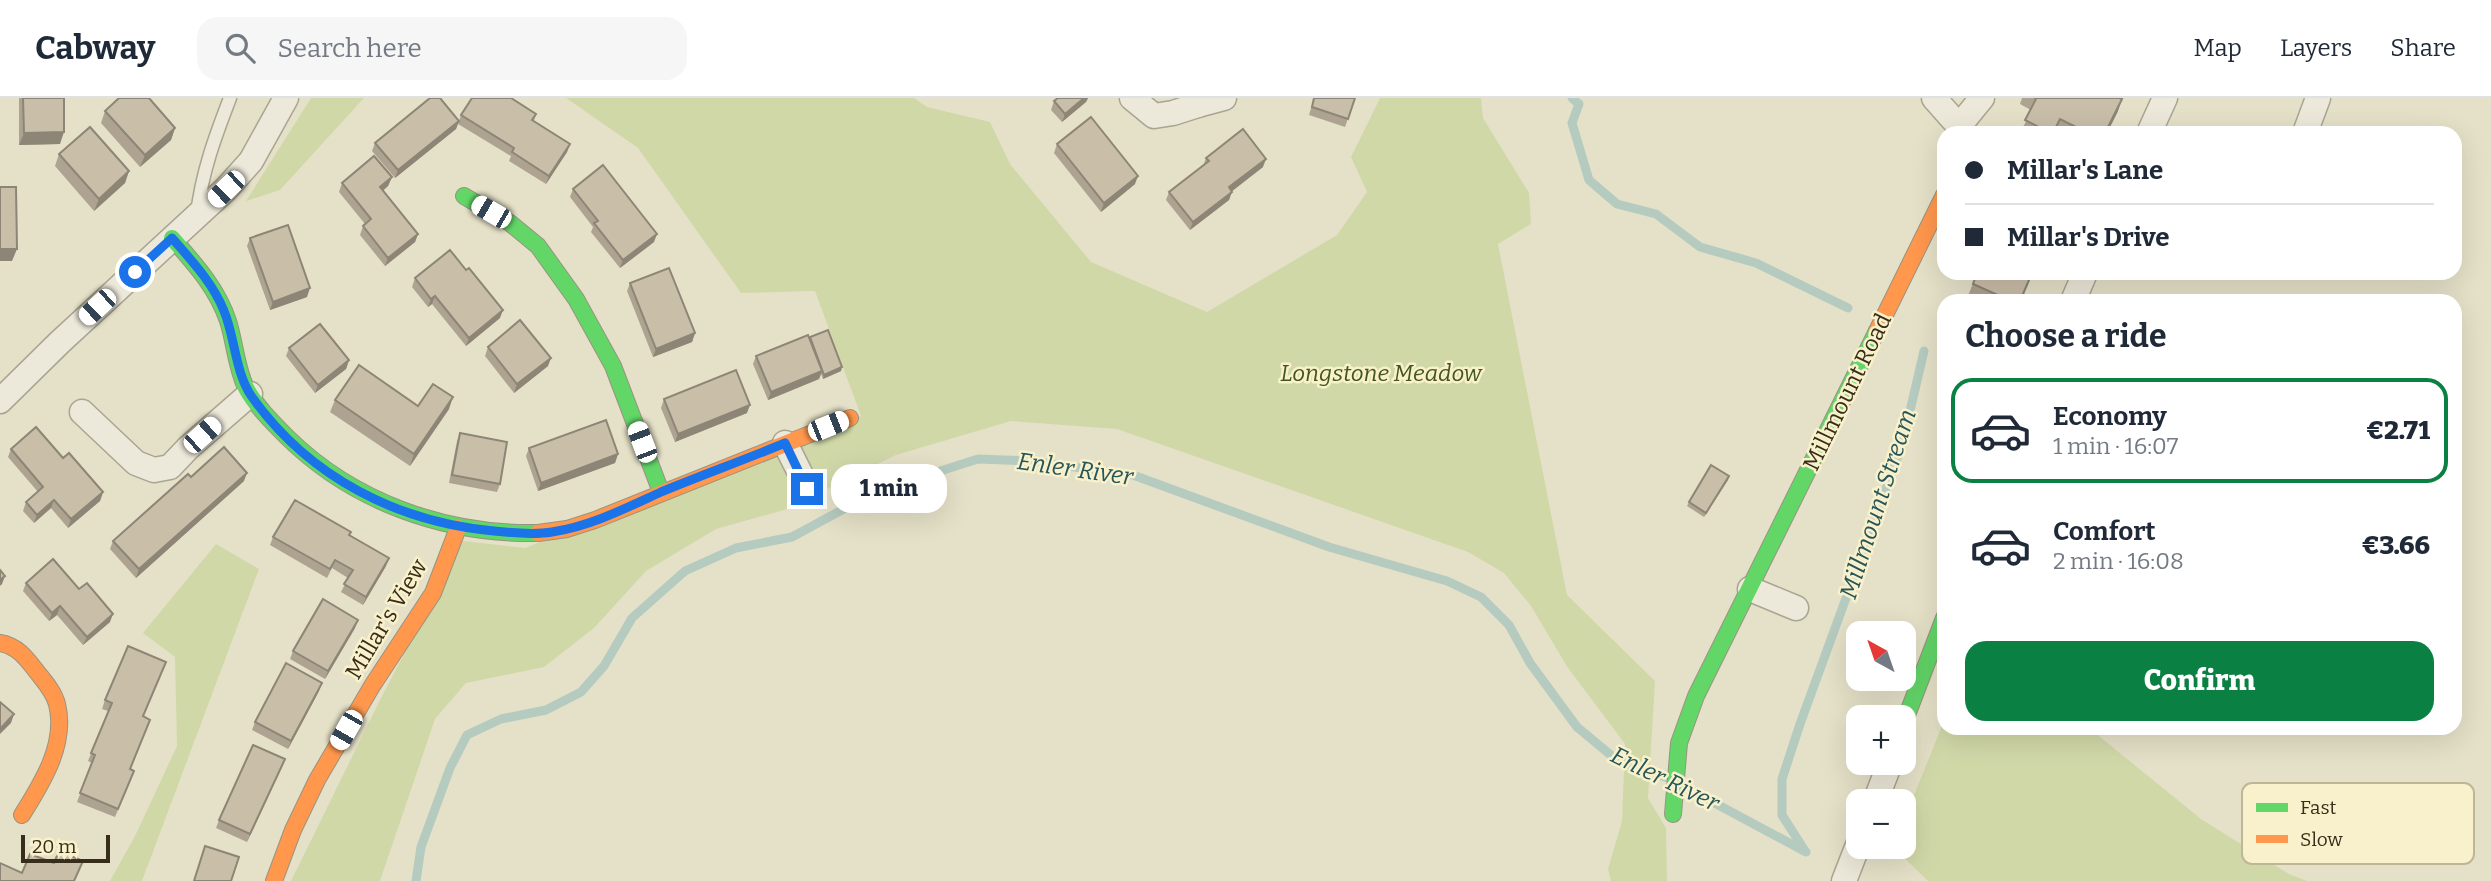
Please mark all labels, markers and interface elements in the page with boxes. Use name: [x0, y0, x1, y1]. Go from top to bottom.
search box: [197, 17, 687, 80]
text: Cabway: [35, 28, 155, 68]
icon: search: [221, 29, 259, 67]
text: Search here: [277, 33, 422, 64]
text: Map: [2194, 34, 2242, 62]
text: Layers: [2280, 34, 2352, 62]
text: Share: [2390, 34, 2456, 62]
text: Millar's Lane: [2007, 155, 2163, 186]
car: [204, 167, 249, 211]
car: [468, 192, 515, 232]
text: Millar's Drive: [2007, 222, 2170, 253]
route start: [119, 256, 151, 288]
car: [75, 285, 120, 329]
street label: Millmount Road: [1797, 308, 1897, 475]
text: Choose a ride: [1965, 317, 2166, 355]
park label: Longstone Meadow: [1280, 359, 1483, 387]
icon: car: [1969, 399, 2032, 462]
text: Economy: [2053, 401, 2167, 432]
water label: Millmount Stream: [1834, 406, 1922, 602]
car: [805, 408, 852, 444]
car: [180, 413, 225, 457]
text: €2.71: [2366, 415, 2430, 446]
car: [625, 419, 660, 465]
text: 1 min · 16:07: [2053, 432, 2178, 460]
water label: Enler River: [1015, 447, 1136, 491]
callout: 1 min: [832, 464, 947, 514]
route end: [791, 473, 823, 505]
text: 1 min: [860, 474, 918, 502]
icon: car: [1969, 514, 2032, 577]
text: Comfort: [2053, 516, 2156, 547]
text: €3.66: [2362, 530, 2430, 561]
text: 2 min · 16:08: [2053, 547, 2184, 575]
street label: Millar's View: [339, 553, 433, 684]
north arrow: [1846, 621, 1916, 691]
map controls: [1846, 621, 1916, 859]
button: Confirm: [1965, 641, 2434, 721]
button: +: [1846, 705, 1916, 775]
car: [327, 707, 366, 753]
water label: Enler River: [1606, 741, 1725, 818]
legend: [2242, 783, 2474, 864]
button: −: [1846, 789, 1916, 859]
text: Fast: [2300, 796, 2337, 819]
text: Slow: [2300, 828, 2343, 851]
scale bar: [21, 832, 110, 864]
text: 20 m: [32, 835, 76, 858]

